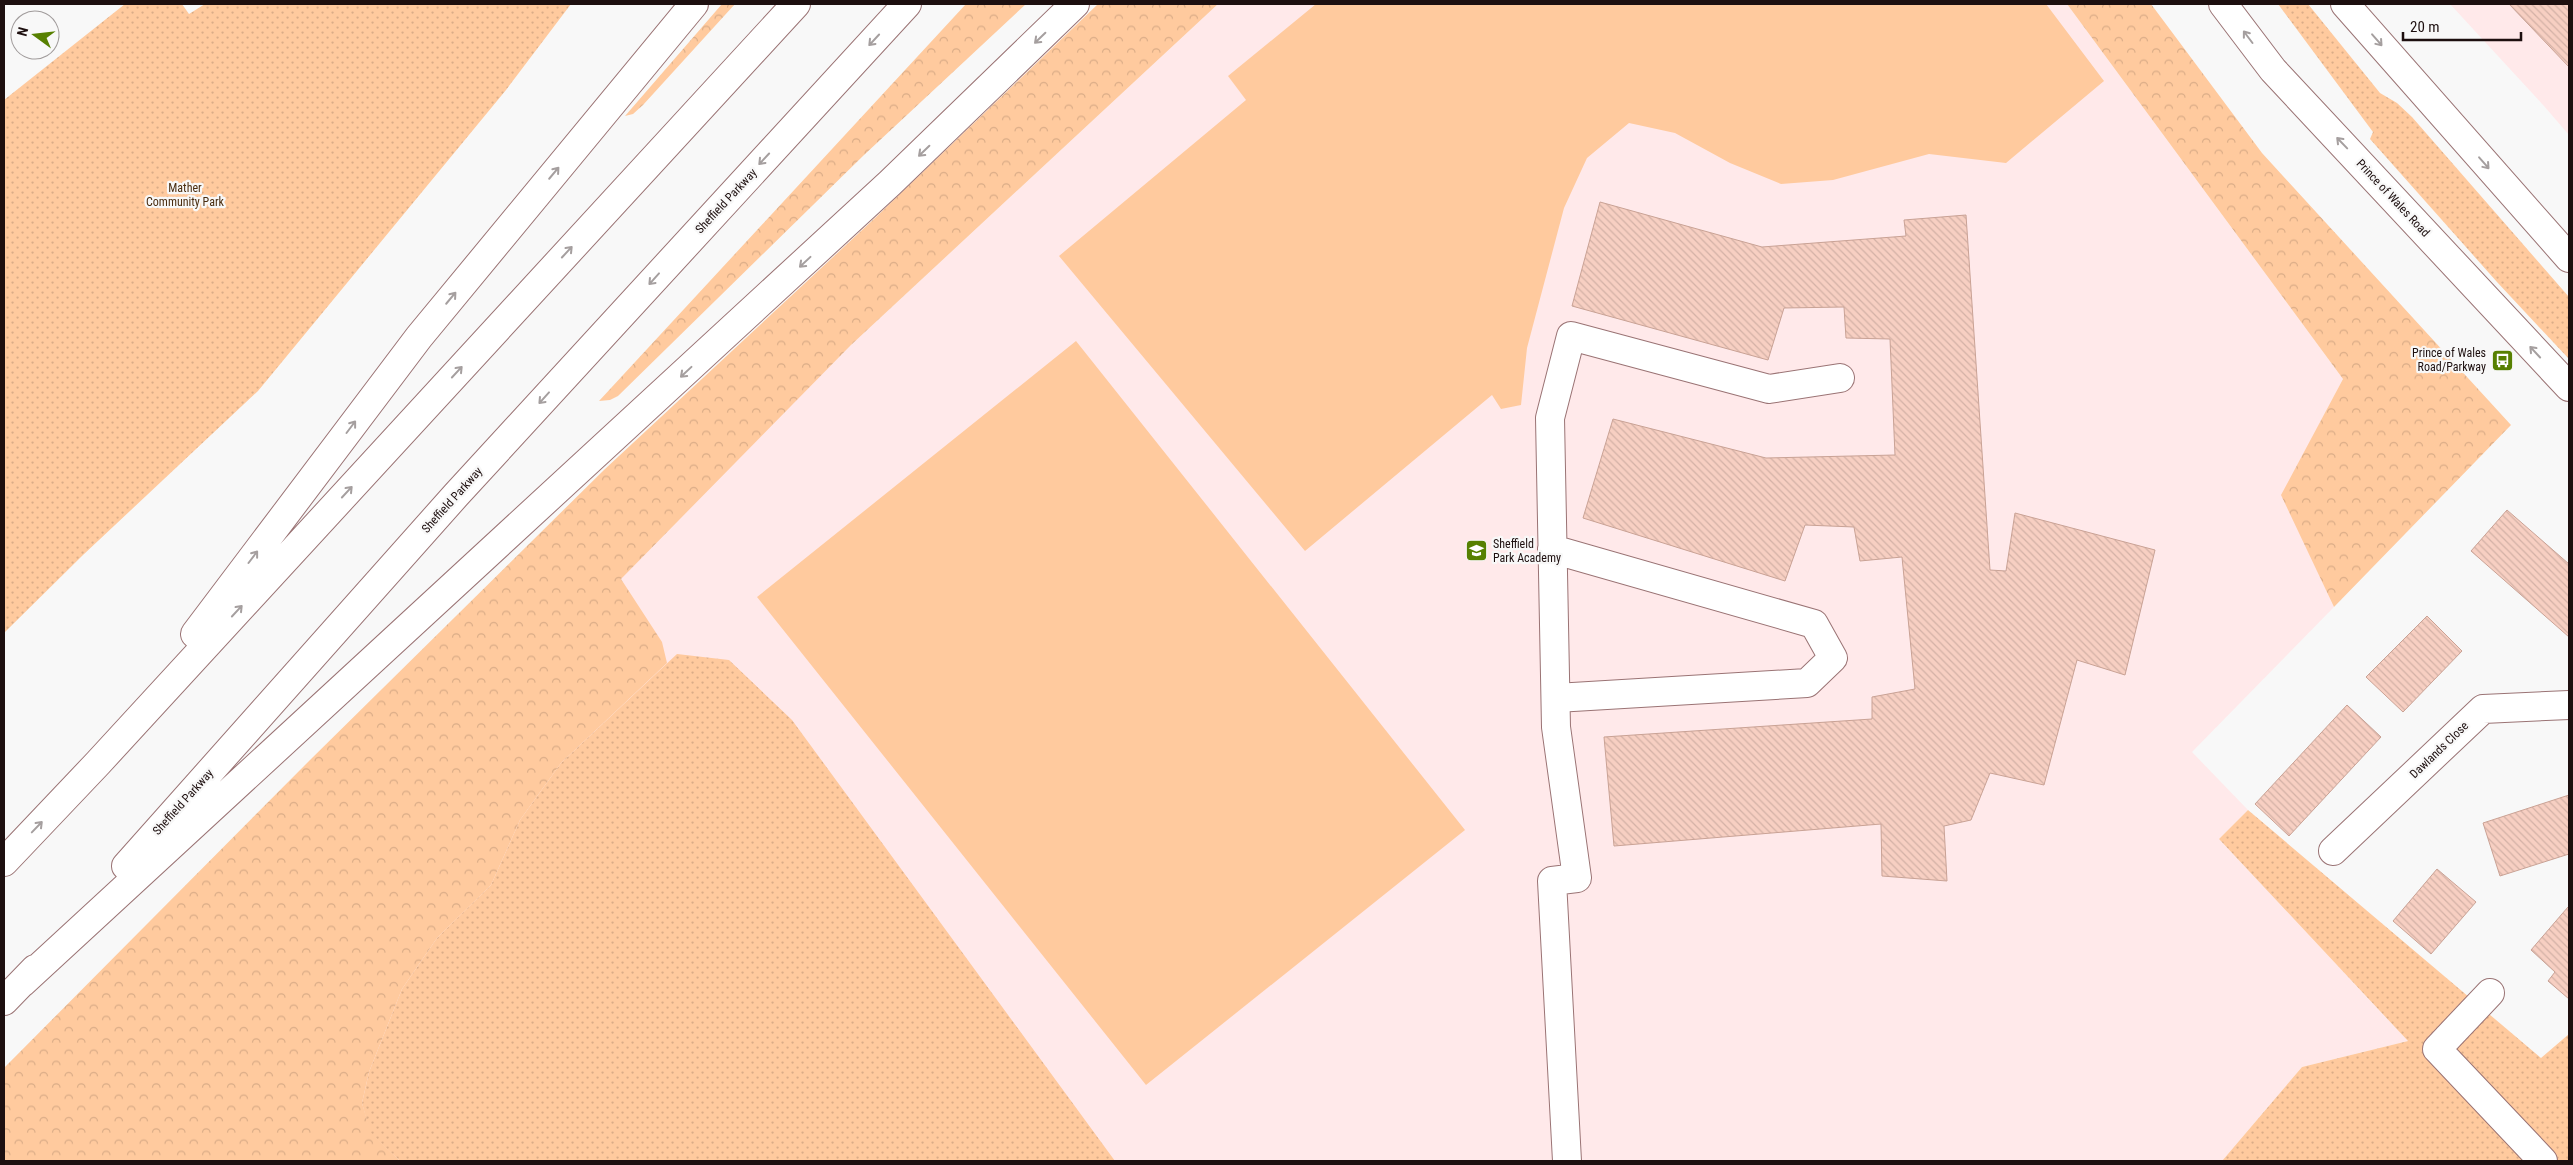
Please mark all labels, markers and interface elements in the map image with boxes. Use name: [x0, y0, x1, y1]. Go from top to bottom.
north arrow: [10, 10, 60, 60]
scale bar: [2403, 10, 2520, 42]
text: 20 m: [2410, 18, 2440, 36]
text: N: [14, 25, 31, 38]
one-way arrow: [2242, 31, 2253, 44]
one-way arrow: [1034, 32, 1047, 44]
one-way arrow: [868, 33, 880, 46]
one-way arrow: [2371, 34, 2383, 47]
one-way arrow: [2336, 136, 2348, 149]
one-way arrow: [917, 145, 930, 157]
one-way arrow: [758, 153, 770, 165]
street label: Prince of Wales Road: [2354, 156, 2433, 240]
one-way arrow: [2478, 156, 2489, 169]
street label: Sheffield Parkway: [692, 166, 760, 236]
one-way arrow: [549, 167, 560, 180]
park label: Mather Community Park: [146, 181, 225, 209]
one-way arrow: [561, 246, 573, 259]
one-way arrow: [799, 256, 812, 268]
one-way arrow: [648, 272, 660, 285]
one-way arrow: [445, 292, 456, 305]
place label: Prince of Wales Road/Parkway: [2412, 346, 2486, 374]
one-way arrow: [2529, 346, 2541, 359]
bus stop icon: Prince of Wales Road/Parkway: [2490, 348, 2514, 372]
one-way arrow: [451, 366, 463, 379]
one-way arrow: [679, 366, 692, 378]
one-way arrow: [538, 392, 550, 405]
one-way arrow: [346, 420, 356, 434]
street label: Sheffield Parkway: [419, 464, 485, 536]
one-way arrow: [341, 485, 353, 498]
place label: Sheffield Park Academy: [1493, 537, 1561, 565]
school or university icon: Sheffield Park Academy: [1465, 539, 1489, 563]
one-way arrow: [248, 551, 259, 564]
one-way arrow: [231, 605, 243, 618]
street label: Dawlands Close: [2407, 718, 2471, 781]
street label: Sheffield Parkway: [150, 766, 216, 838]
one-way arrow: [31, 820, 43, 833]

